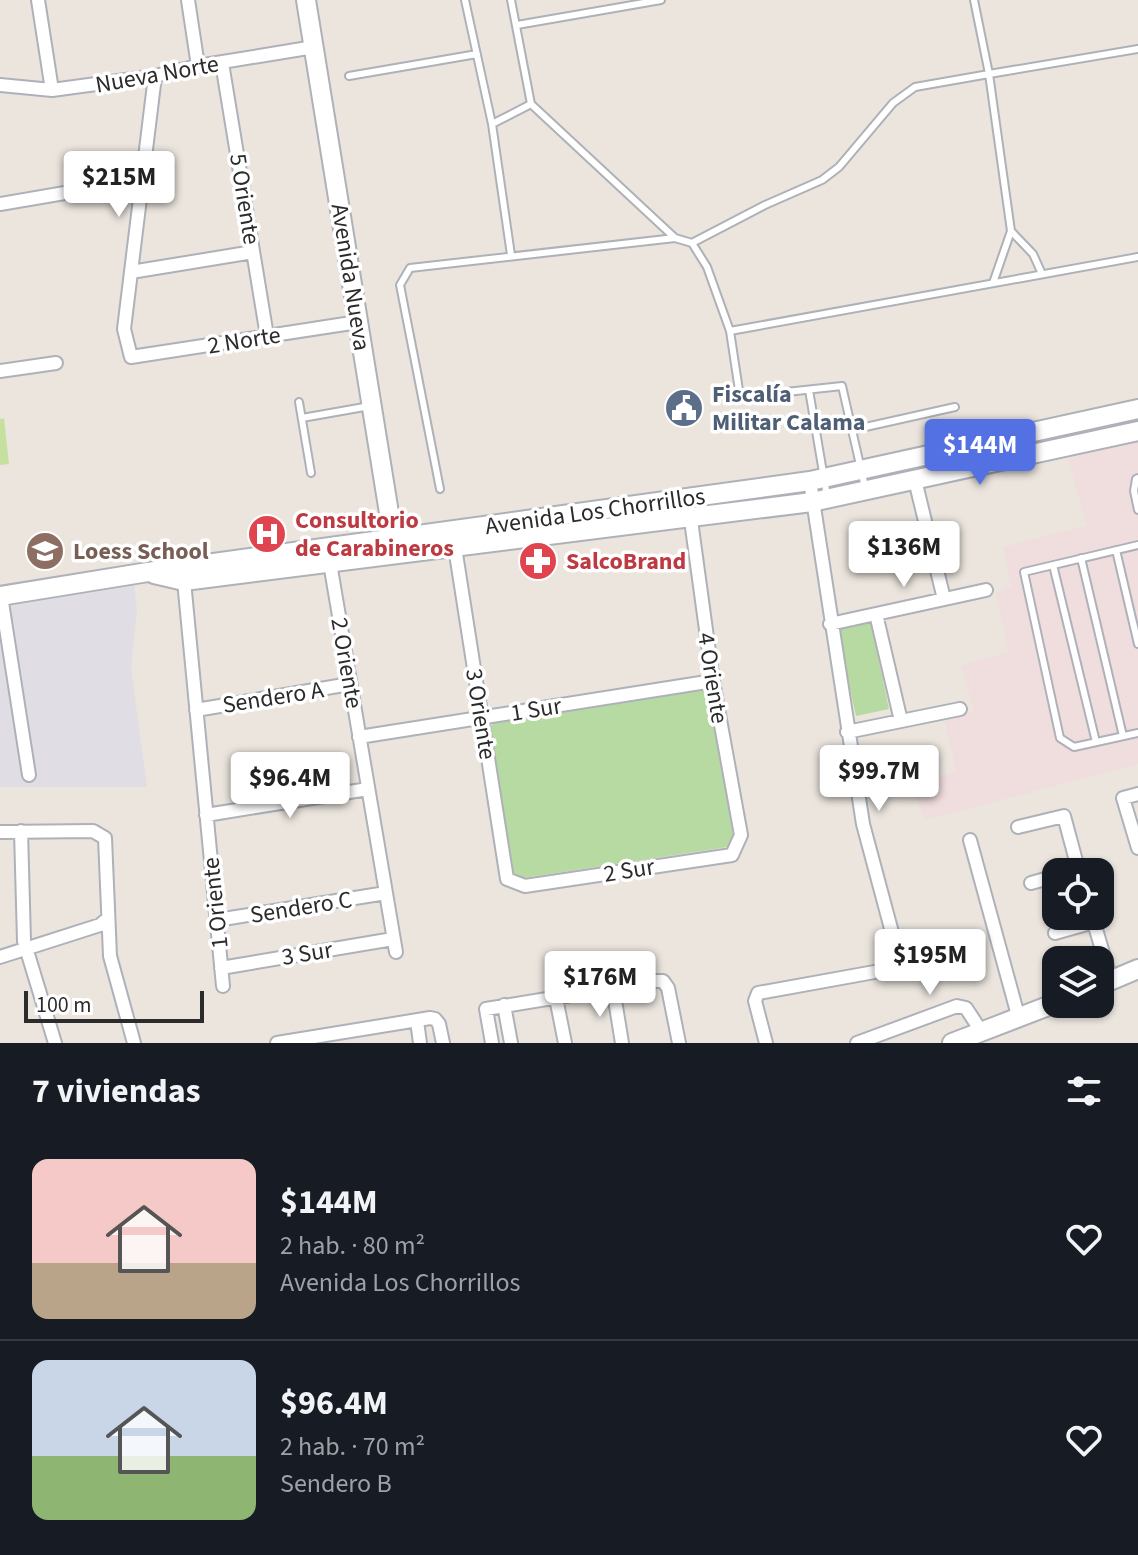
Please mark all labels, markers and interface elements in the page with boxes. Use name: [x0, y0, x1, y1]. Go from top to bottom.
street label: Nueva Norte: [93, 46, 222, 103]
pin: $215M: [63, 151, 175, 219]
street label: 5 Oriente: [220, 151, 269, 247]
text: $215M: [82, 158, 156, 195]
street label: Avenida Nueva: [322, 201, 379, 353]
street label: 2 Norte: [205, 317, 283, 364]
place label: Fiscalía Militar Calama: [712, 377, 865, 440]
public building icon: Fiscalía Militar Calama: [663, 387, 705, 429]
pin: $144M: [924, 419, 1036, 487]
text: $144M: [943, 426, 1017, 463]
street label: Avenida Los Chorrillos: [483, 479, 707, 544]
place label: Consultorio de Carabineros: [295, 503, 454, 566]
hospital icon: Consultorio de Carabineros: [246, 513, 288, 555]
pin: $136M: [848, 521, 960, 589]
text: $136M: [867, 528, 941, 565]
school or university icon: Loess School: [24, 530, 66, 572]
place label: Loess School: [73, 534, 209, 569]
pharmacy icon: SalcoBrand: [517, 540, 559, 582]
place label: SalcoBrand: [566, 544, 686, 579]
street label: 2 Oriente: [321, 615, 372, 711]
street label: 4 Oriente: [688, 630, 737, 726]
street label: 3 Oriente: [456, 666, 505, 762]
street label: Sendero A: [220, 672, 326, 723]
street label: 1 Sur: [508, 688, 565, 731]
pin: $99.7M: [814, 745, 944, 813]
pin: $96.4M: [225, 752, 355, 820]
text: $99.7M: [838, 752, 920, 789]
text: $96.4M: [249, 759, 331, 796]
street label: 2 Sur: [601, 849, 658, 892]
street label: 1 Oriente: [193, 856, 238, 950]
map controls: [1042, 858, 1114, 1018]
button: locate: [1042, 858, 1114, 930]
street label: Sendero C: [248, 882, 355, 933]
pin: $195M: [874, 929, 986, 997]
street label: 3 Sur: [279, 932, 336, 975]
text: $195M: [893, 936, 967, 973]
button: layers: [1042, 946, 1114, 1018]
pin: $176M: [544, 951, 656, 1019]
text: $176M: [563, 958, 637, 995]
scale bar: [24, 987, 204, 1023]
text: 100 m: [36, 989, 91, 1021]
text: 7 viviendas: [32, 1067, 201, 1116]
icon: filters: [1062, 1069, 1106, 1113]
text: $144M: [280, 1178, 378, 1227]
icon: home: [96, 1191, 192, 1287]
icon: heart: [1062, 1217, 1106, 1261]
text: 2 hab. · 80 m²: [280, 1227, 425, 1264]
text: Avenida Los Chorrillos: [280, 1264, 520, 1301]
text: $96.4M: [280, 1379, 388, 1428]
icon: home: [96, 1392, 192, 1488]
icon: heart: [1062, 1418, 1106, 1462]
text: 2 hab. · 70 m²: [280, 1428, 425, 1465]
text: Sendero B: [280, 1465, 392, 1502]

